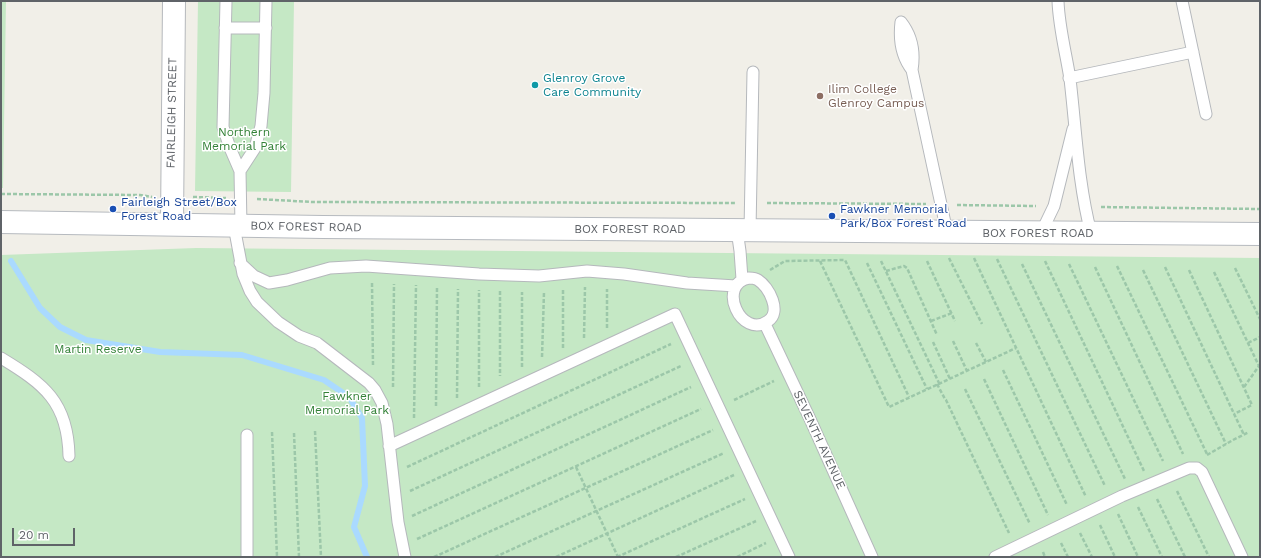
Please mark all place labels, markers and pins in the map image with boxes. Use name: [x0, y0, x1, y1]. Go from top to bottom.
place label: Glenroy Grove Care Community: [543, 71, 641, 99]
marker: Glenroy Grove Care Community: [530, 80, 540, 90]
place label: Ilim College Glenroy Campus: [828, 82, 924, 110]
marker: Ilim College Glenroy Campus: [815, 91, 825, 101]
place label: Fairleigh Street/Box Forest Road: [121, 195, 237, 223]
place label: Fawkner Memorial Park/Box Forest Road: [840, 202, 967, 230]
marker: Fairleigh Street/Box Forest Road: [108, 204, 118, 214]
marker: Fawkner Memorial Park/Box Forest Road: [827, 211, 837, 221]

